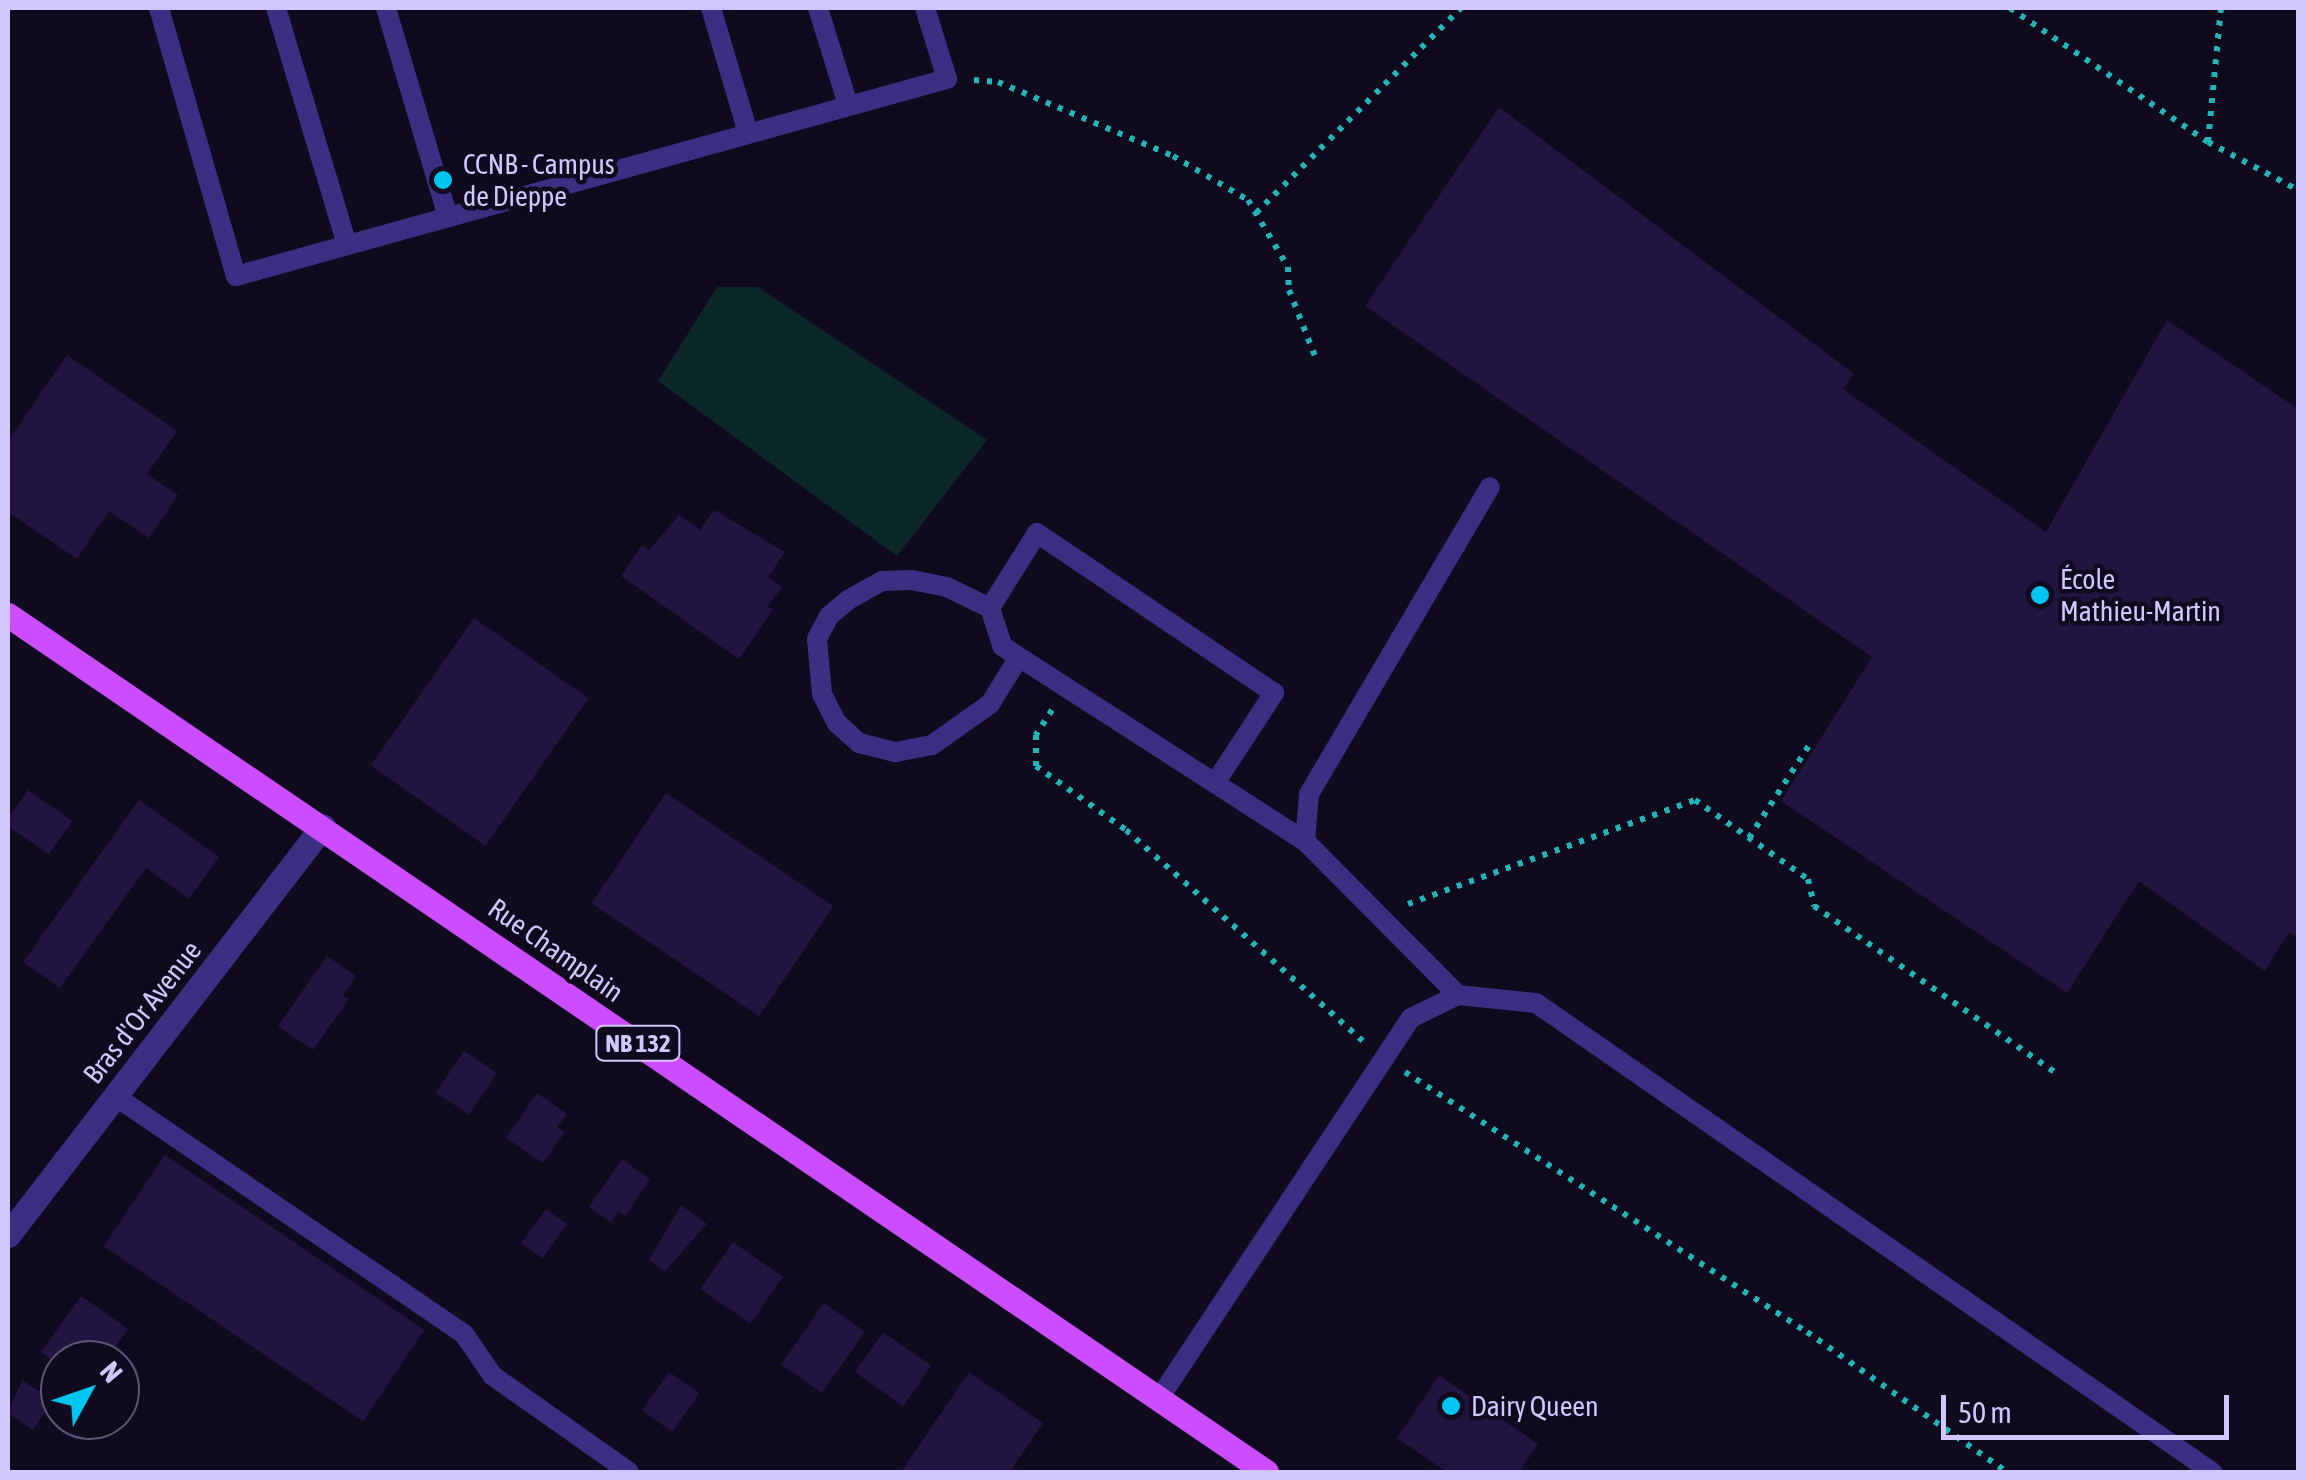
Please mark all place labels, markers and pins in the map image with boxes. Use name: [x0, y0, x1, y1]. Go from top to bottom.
place label: CCNB - Campus de Dieppe: [463, 147, 615, 213]
marker: CCNB - Campus de Dieppe: [432, 169, 454, 191]
place label: École Mathieu-Martin: [2060, 562, 2221, 628]
marker: École Mathieu-Martin: [2029, 584, 2051, 606]
place label: Dairy Queen: [1471, 1389, 1599, 1423]
marker: Dairy Queen: [1440, 1395, 1462, 1417]

